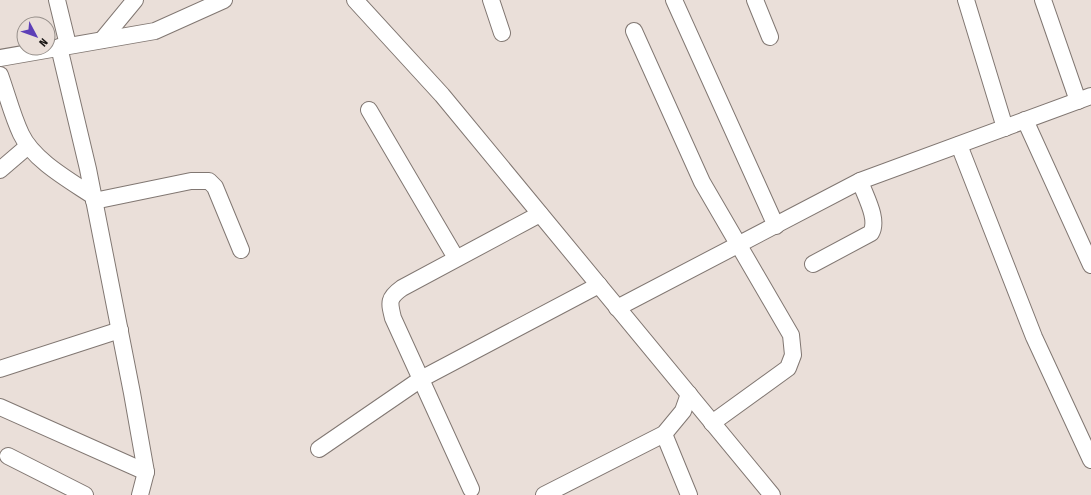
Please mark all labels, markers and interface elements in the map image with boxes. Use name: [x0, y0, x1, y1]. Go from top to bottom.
north arrow: [16, 16, 56, 56]
text: N: [36, 35, 50, 49]

